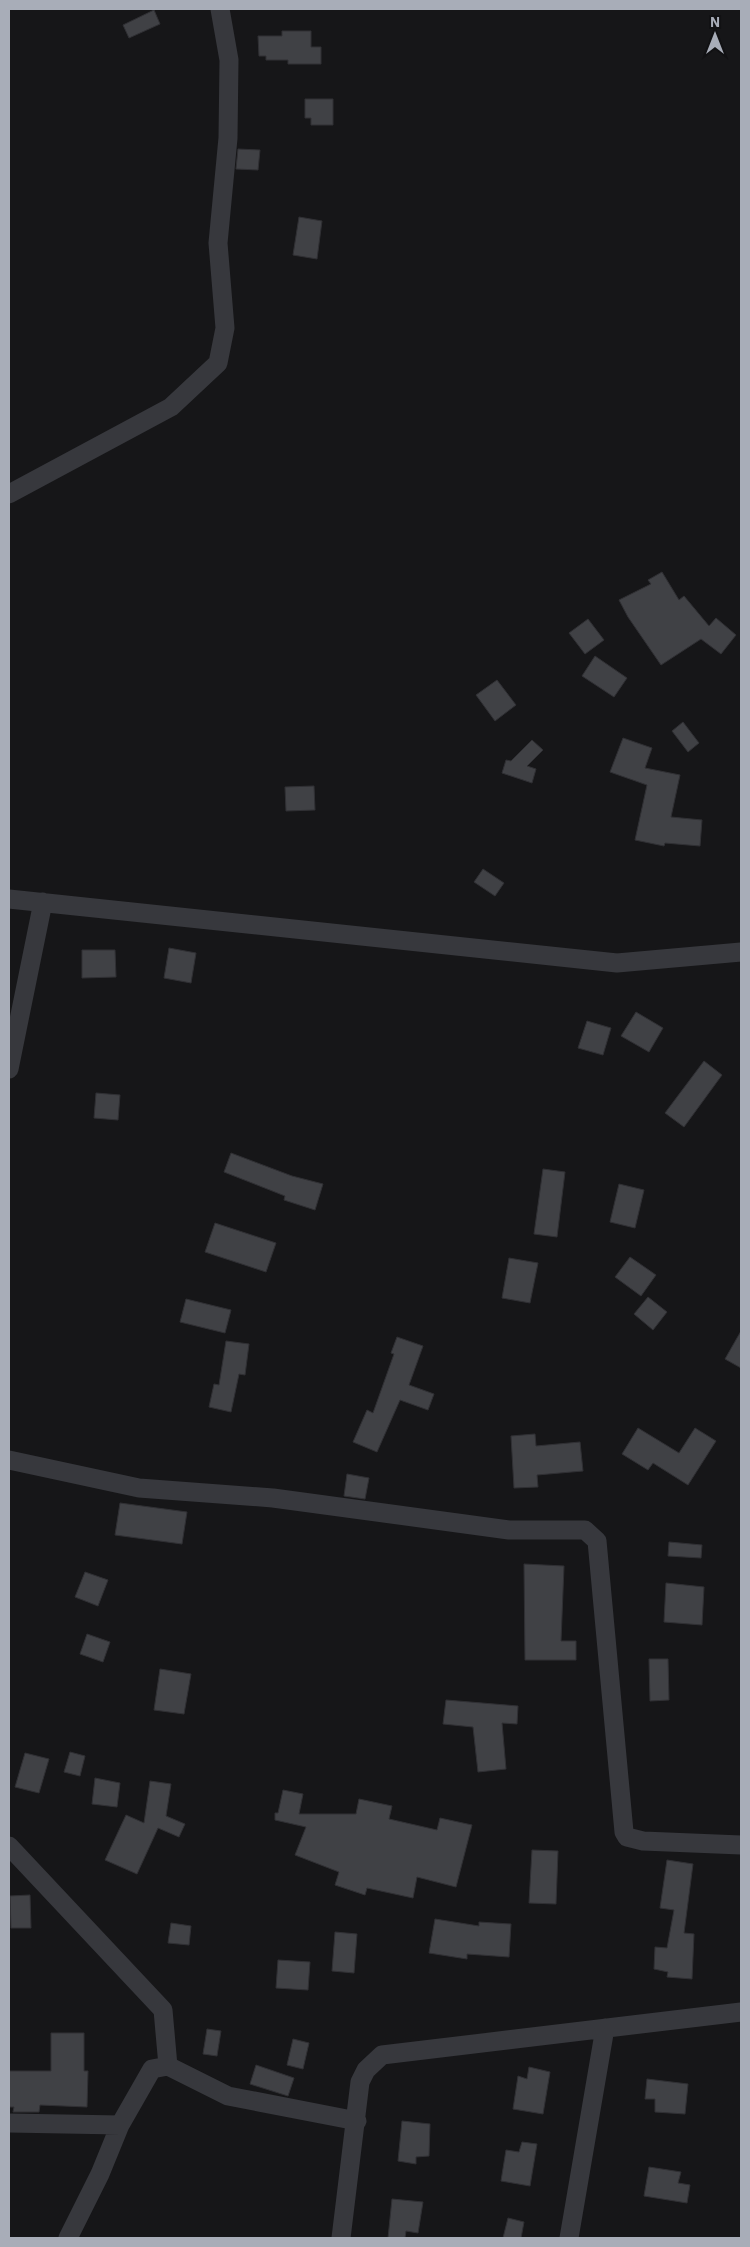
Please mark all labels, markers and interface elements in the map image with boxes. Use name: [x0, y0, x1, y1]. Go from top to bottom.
north arrow: [690, 10, 740, 60]
text: N: [710, 13, 720, 31]

